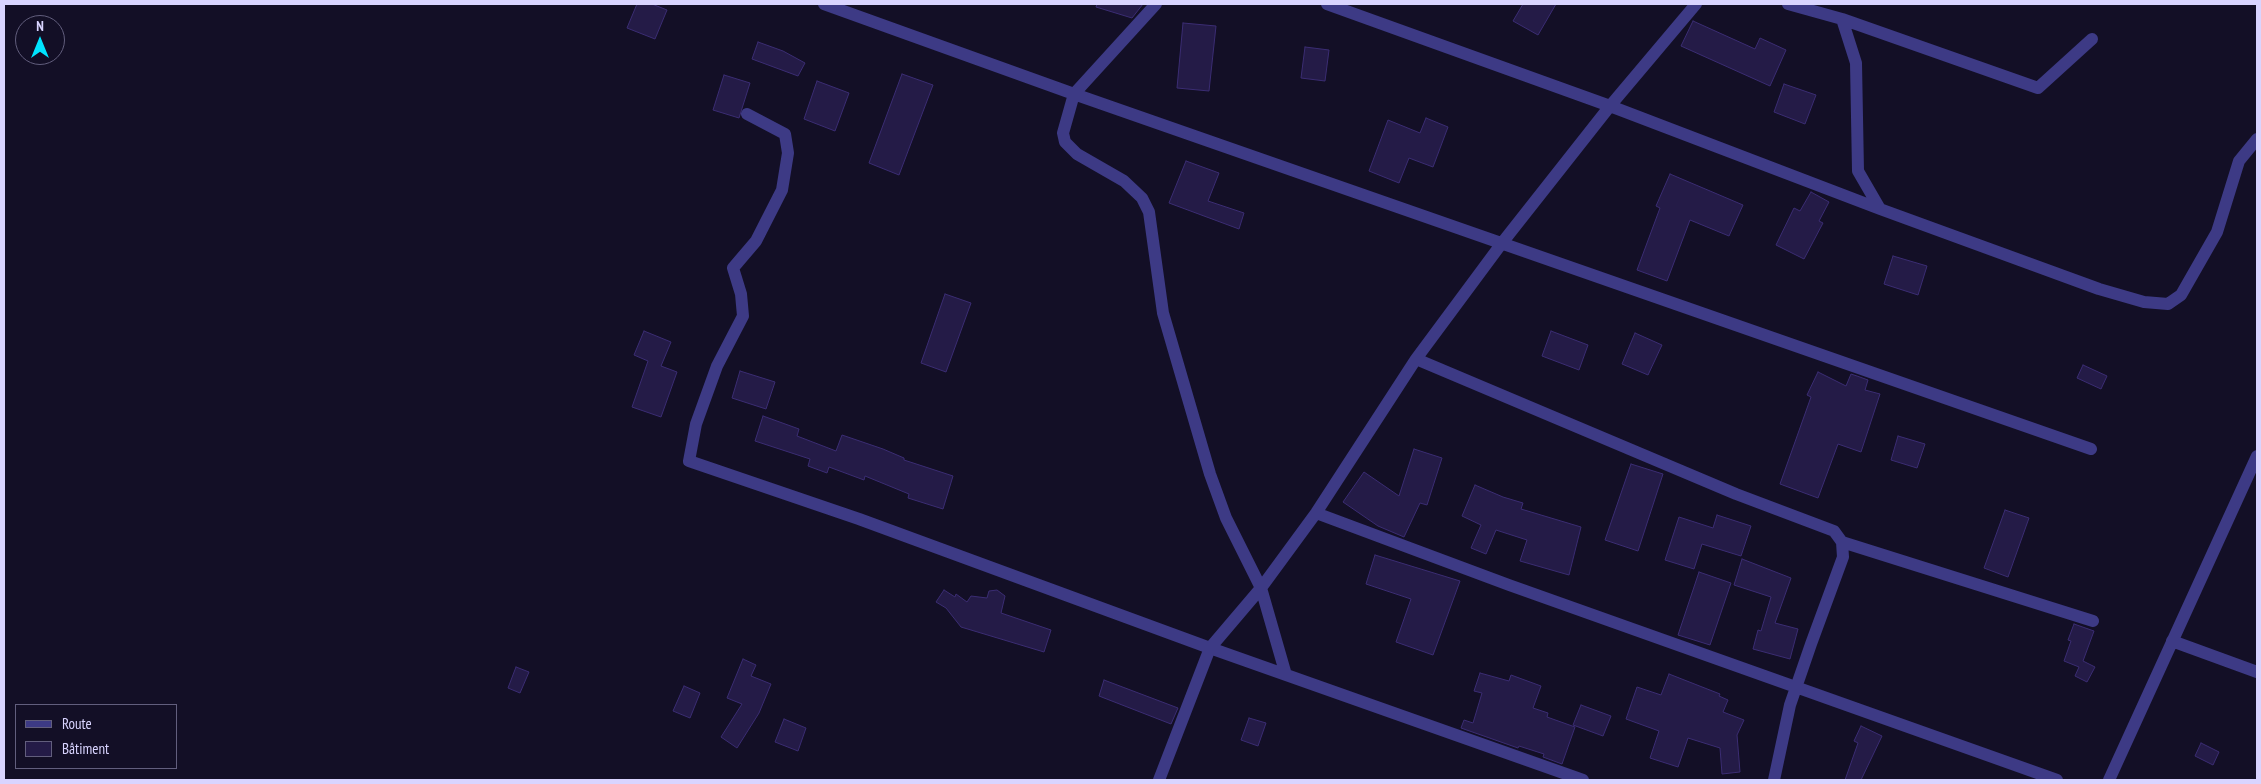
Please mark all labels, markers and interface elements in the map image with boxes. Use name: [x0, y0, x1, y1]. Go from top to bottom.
north arrow: [15, 15, 65, 65]
text: N: [36, 17, 44, 35]
legend: [15, 704, 178, 769]
text: Route: [62, 714, 92, 733]
text: Bâtiment: [62, 739, 109, 758]

